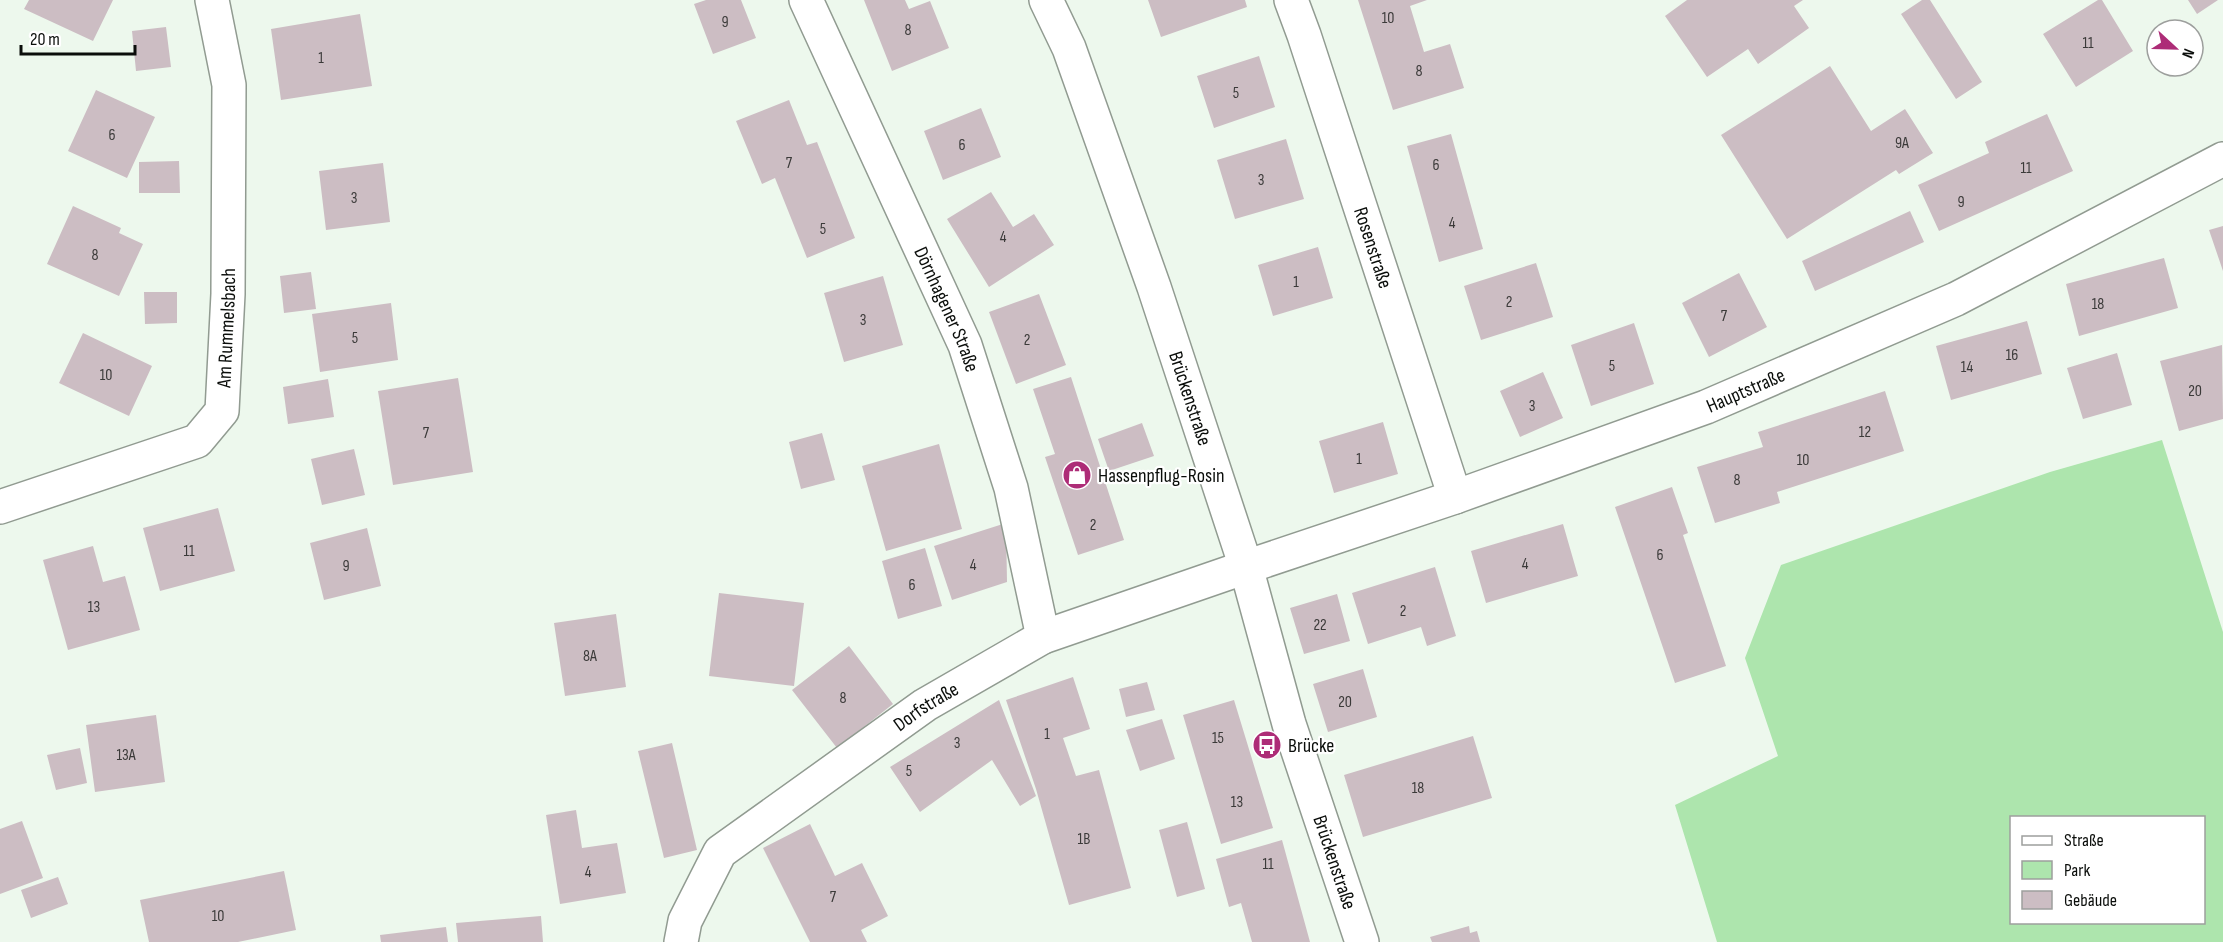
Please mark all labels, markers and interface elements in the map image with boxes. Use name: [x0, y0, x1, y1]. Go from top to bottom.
house number: 10: [1382, 9, 1394, 28]
house number: 9: [721, 13, 729, 32]
scale bar: [21, 18, 135, 56]
north arrow: [2145, 18, 2205, 78]
house number: 8: [904, 21, 912, 40]
text: 20 m: [30, 29, 60, 50]
house number: 11: [2082, 34, 2094, 53]
text: N: [2177, 46, 2198, 61]
house number: 1: [318, 49, 324, 68]
house number: 8: [1415, 62, 1423, 81]
house number: 5: [1233, 84, 1239, 103]
house number: 6: [108, 126, 116, 145]
house number: 9A: [1895, 134, 1909, 153]
house number: 6: [958, 136, 966, 155]
house number: 7: [786, 154, 793, 173]
house number: 6: [1432, 156, 1440, 175]
house number: 11: [2020, 159, 2032, 178]
house number: 3: [1258, 171, 1264, 190]
house number: 3: [351, 189, 357, 208]
house number: 9: [1957, 193, 1965, 212]
street label: Rosenstraße: [1348, 204, 1397, 292]
house number: 4: [1449, 214, 1456, 233]
house number: 5: [820, 220, 826, 239]
house number: 4: [1000, 228, 1007, 247]
street label: Dörnhagener Straße: [908, 243, 984, 375]
house number: 8: [91, 246, 99, 265]
street label: Am Rummelsbach: [212, 268, 241, 389]
house number: 1: [1293, 273, 1299, 292]
house number: 2: [1506, 293, 1512, 312]
house number: 18: [2092, 295, 2104, 314]
house number: 7: [1721, 307, 1728, 326]
house number: 3: [860, 311, 866, 330]
house number: 5: [352, 329, 358, 348]
house number: 2: [1024, 331, 1030, 350]
house number: 16: [2006, 346, 2018, 365]
street label: Brückenstraße: [1163, 348, 1216, 449]
house number: 5: [1609, 357, 1615, 376]
house number: 14: [1961, 358, 1973, 377]
street label: Hauptstraße: [1703, 363, 1789, 418]
house number: 10: [100, 366, 112, 385]
house number: 20: [2188, 382, 2202, 401]
house number: 3: [1529, 397, 1535, 416]
house number: 12: [1859, 423, 1871, 442]
house number: 7: [423, 424, 430, 443]
house number: 1: [1356, 450, 1362, 469]
house number: 10: [1797, 451, 1809, 470]
shop icon: Hassenpflug-Rosin: [1061, 459, 1093, 491]
place label: Hassenpflug-Rosin: [1098, 464, 1224, 488]
house number: 8: [1733, 471, 1741, 490]
house number: 2: [1090, 516, 1096, 535]
house number: 11: [183, 542, 195, 561]
house number: 6: [1656, 546, 1664, 565]
house number: 4: [1522, 555, 1529, 574]
house number: 4: [970, 556, 977, 575]
house number: 9: [342, 557, 350, 576]
house number: 6: [908, 576, 916, 595]
house number: 13: [88, 598, 100, 617]
house number: 2: [1400, 602, 1406, 621]
house number: 22: [1313, 616, 1327, 635]
house number: 8A: [583, 647, 597, 666]
street label: Dorfstraße: [889, 677, 963, 737]
house number: 8: [839, 689, 847, 708]
house number: 20: [1338, 693, 1352, 712]
house number: 1: [1044, 725, 1050, 744]
house number: 15: [1212, 729, 1224, 748]
bus stop icon: Brücke: [1251, 729, 1283, 761]
house number: 3: [954, 734, 960, 753]
place label: Brücke: [1288, 734, 1334, 758]
house number: 13A: [116, 746, 136, 765]
house number: 5: [906, 762, 912, 781]
house number: 18: [1412, 779, 1424, 798]
house number: 13: [1231, 793, 1243, 812]
street label: Brückenstraße: [1307, 812, 1361, 913]
legend: [2010, 816, 2205, 924]
house number: 1B: [1078, 830, 1090, 849]
text: Straße: [2064, 830, 2104, 851]
house number: 11: [1262, 855, 1274, 874]
text: Park: [2064, 860, 2090, 881]
house number: 4: [585, 863, 592, 882]
house number: 7: [830, 888, 837, 907]
text: Gebäude: [2064, 890, 2117, 911]
house number: 10: [212, 907, 224, 926]

